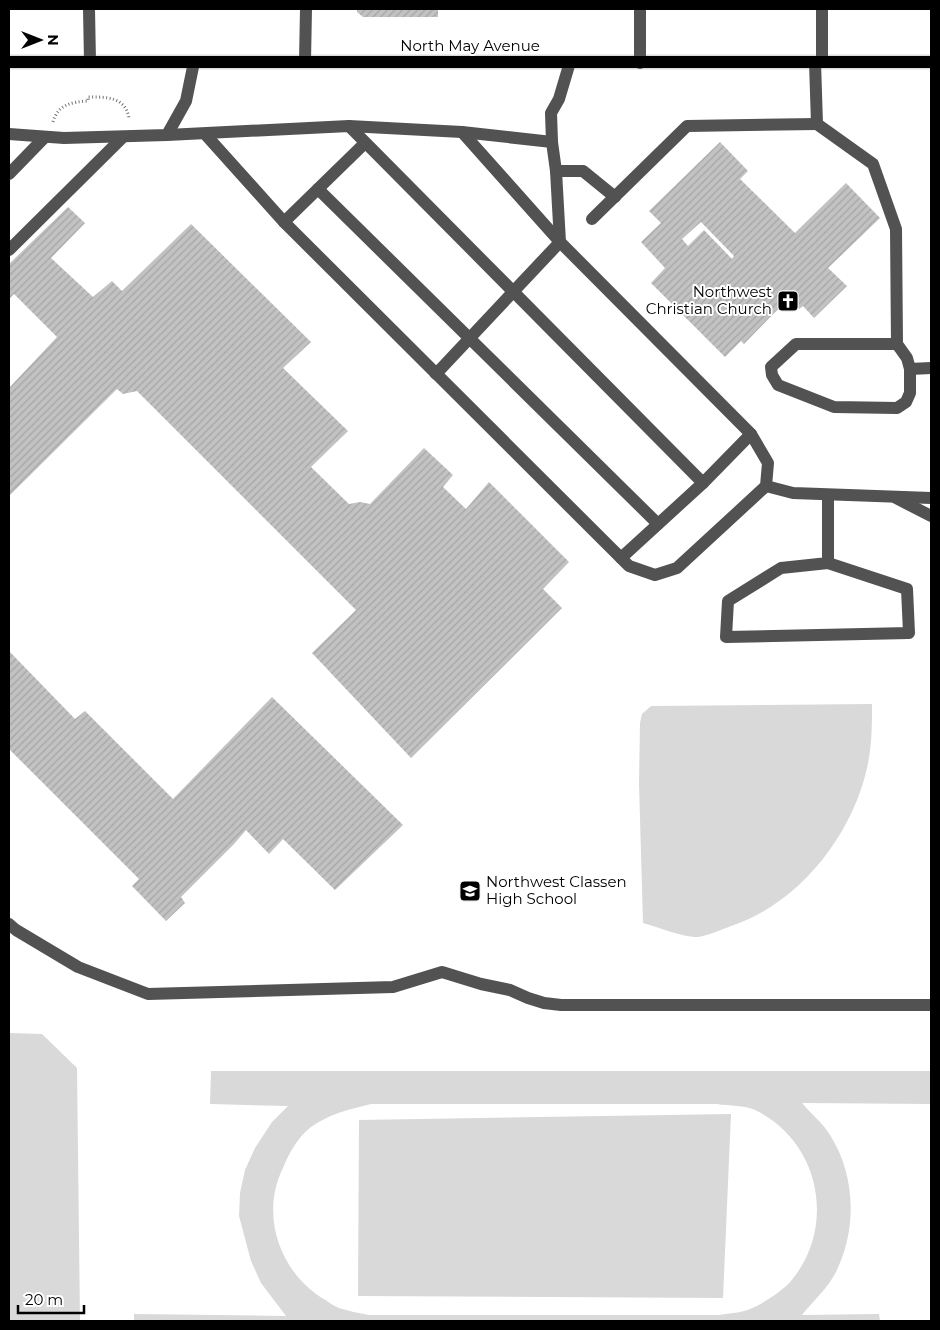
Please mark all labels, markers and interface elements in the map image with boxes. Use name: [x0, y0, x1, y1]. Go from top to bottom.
north arrow: [15, 15, 65, 65]
text: N: [44, 34, 62, 46]
street label: North May Avenue: [400, 36, 540, 55]
place label: Northwest Christian Church: [646, 282, 772, 318]
church icon: Northwest Christian Church: [776, 289, 800, 313]
place label: Northwest Classen High School: [486, 872, 627, 908]
school or university icon: Northwest Classen High School: [458, 879, 482, 903]
scale bar: [18, 1282, 84, 1314]
text: 20 m: [25, 1290, 63, 1309]

